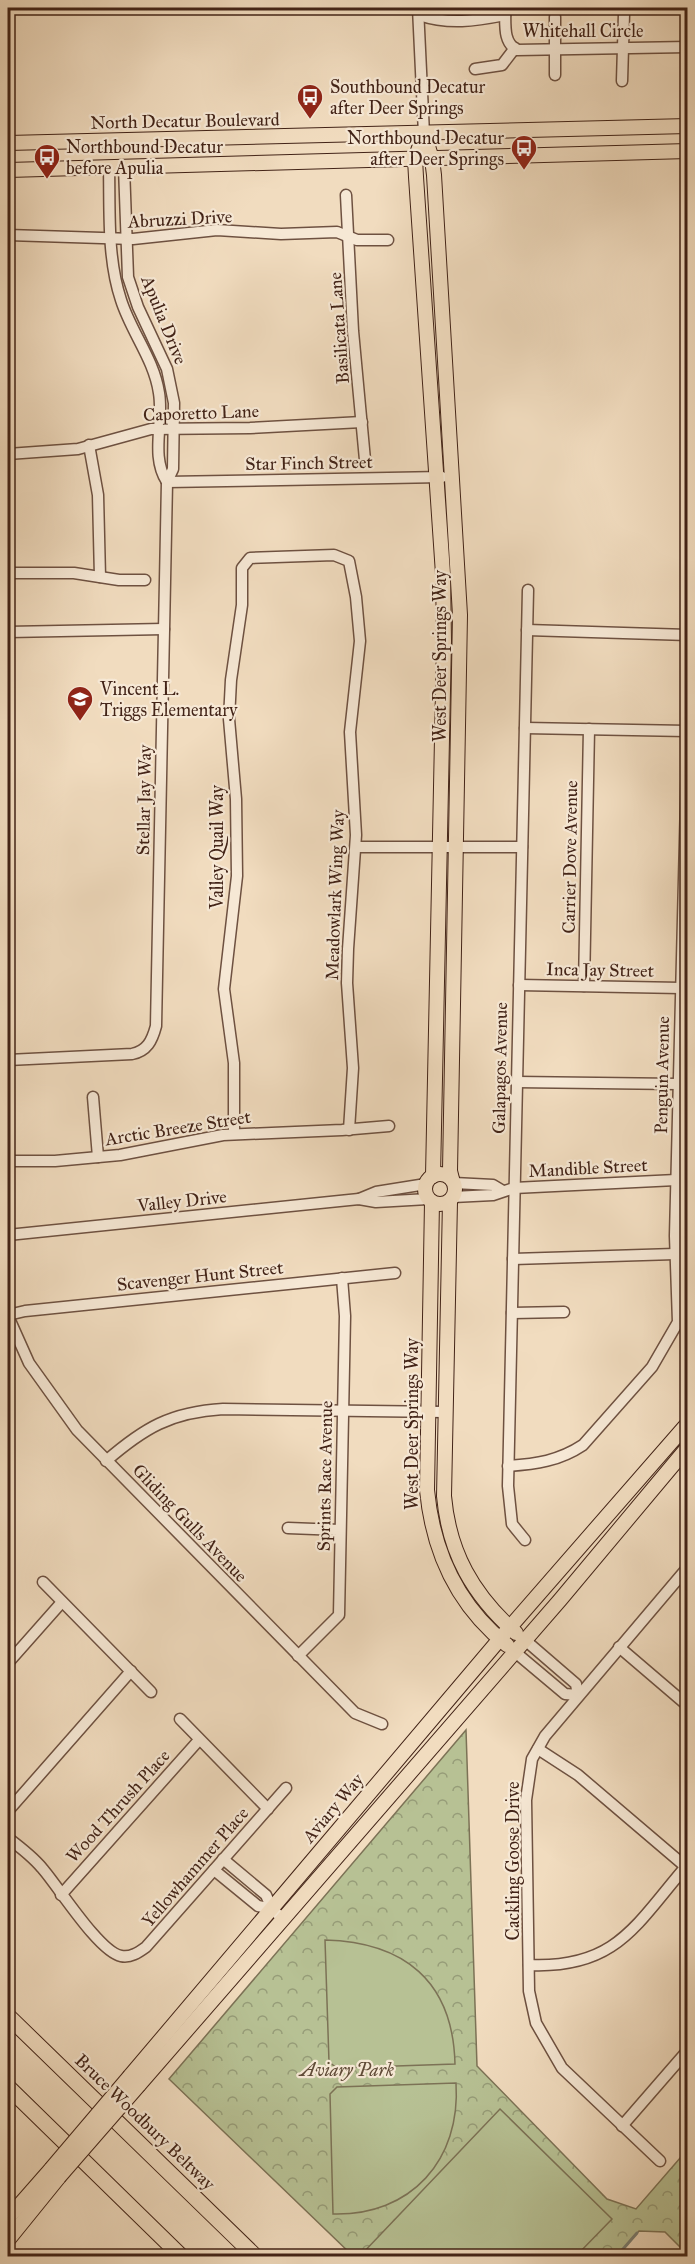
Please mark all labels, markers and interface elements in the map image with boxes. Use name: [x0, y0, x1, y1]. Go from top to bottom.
street label: Whitehall Circle: [523, 20, 643, 42]
place label: Southbound Decatur after Deer Springs: [330, 76, 486, 120]
bus stop icon: Southbound Decatur after Deer Springs: [295, 82, 325, 120]
street label: North Decatur Boulevard: [90, 108, 280, 134]
place label: Northbound Decatur after Deer Springs: [347, 127, 504, 171]
bus stop icon: Northbound Decatur after Deer Springs: [509, 133, 539, 171]
place label: Northbound Decatur before Apulia: [66, 136, 223, 179]
bus stop icon: Northbound Decatur before Apulia: [32, 142, 62, 180]
street label: Abruzzi Drive: [126, 205, 233, 233]
street label: Basilicata Lane: [324, 271, 354, 385]
street label: Apulia Drive: [136, 272, 192, 368]
street label: Caporetto Lane: [143, 400, 259, 426]
street label: Star Finch Street: [245, 451, 374, 475]
street label: West Deer Springs Way: [429, 569, 452, 742]
place label: Vincent L. Triggs Elementary: [99, 678, 238, 722]
school or university icon: Vincent L. Triggs Elementary: [65, 684, 95, 722]
street label: Stellar Jay Way: [132, 744, 157, 856]
street label: Carrier Dove Avenue: [558, 780, 582, 934]
street label: Valley Quail Way: [206, 785, 228, 910]
street label: Meadowlark Wing Way: [321, 809, 350, 981]
street label: Inca Jay Street: [546, 958, 655, 983]
street label: Galapagos Avenue: [488, 1002, 513, 1134]
street label: Penguin Avenue: [650, 1016, 675, 1134]
street label: Arctic Breeze Street: [103, 1106, 253, 1151]
street label: Mandible Street: [528, 1154, 649, 1182]
street label: Valley Drive: [135, 1185, 228, 1217]
street label: Scavenger Hunt Street: [116, 1256, 285, 1297]
street label: West Deer Springs Way: [401, 1337, 424, 1510]
street label: Sprints Race Avenue: [313, 1400, 337, 1552]
street label: Gliding Gulls Avenue: [127, 1459, 252, 1587]
street label: Wood Thrush Place: [61, 1745, 175, 1867]
street label: Aviary Way: [297, 1768, 369, 1848]
street label: Cackling Goose Drive: [502, 1782, 525, 1940]
street label: Yellowhammer Place: [137, 1802, 253, 1932]
street label: Bruce Woodbury Beltway: [70, 2049, 220, 2195]
park label: Aviary Park: [298, 2059, 394, 2081]

